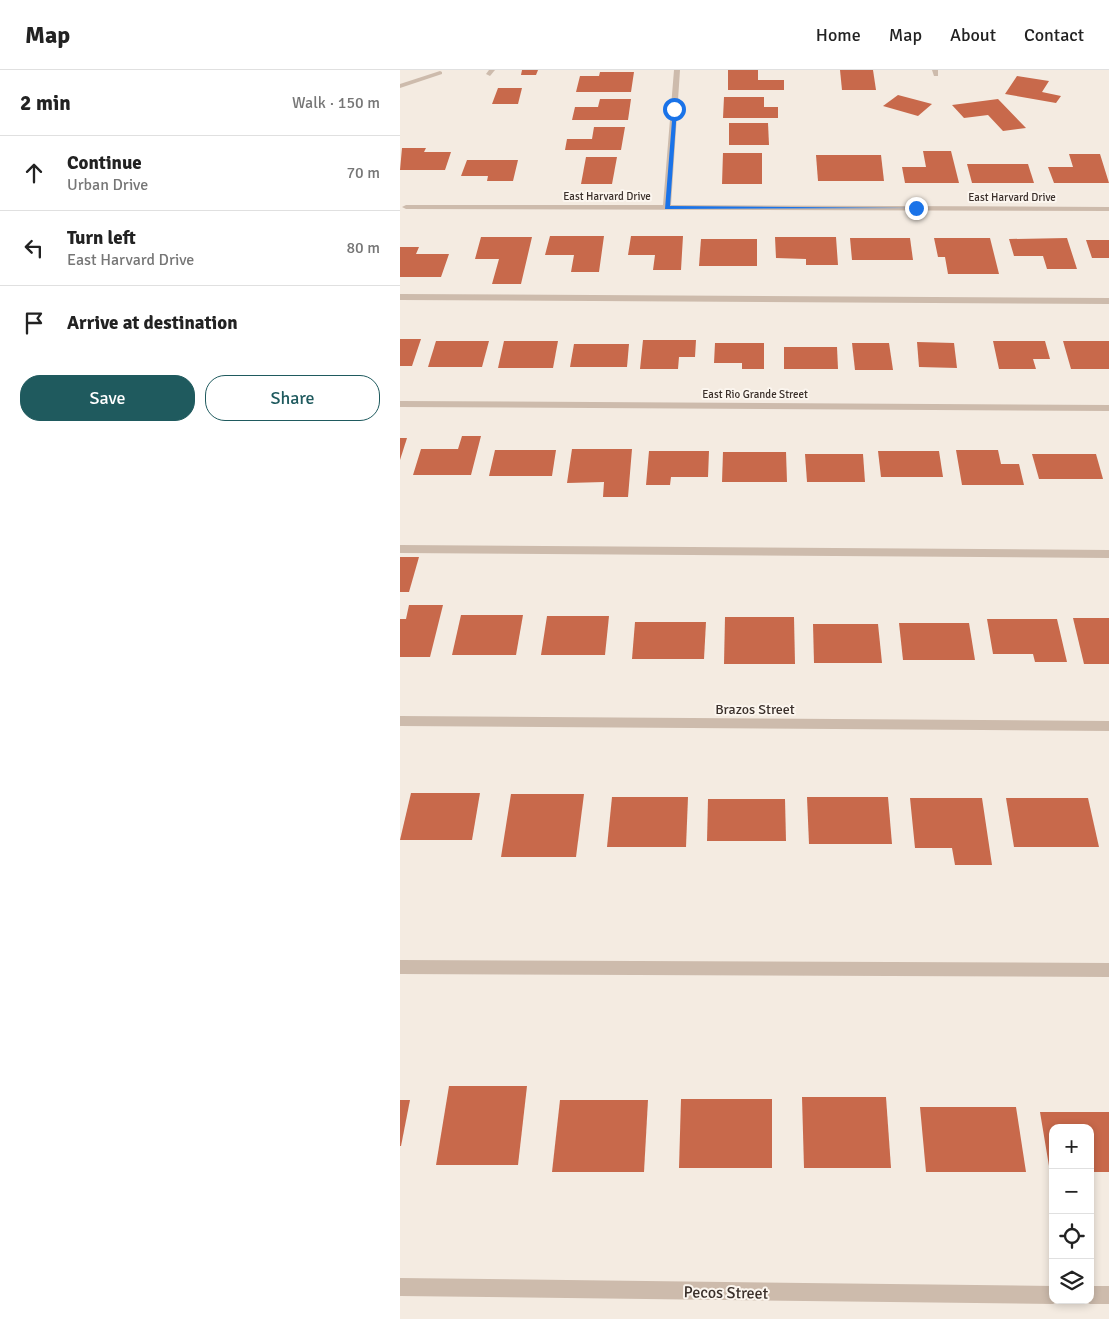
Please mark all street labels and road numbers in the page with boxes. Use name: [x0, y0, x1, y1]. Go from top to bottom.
street label: East Harvard Drive: [563, 190, 651, 203]
street label: East Harvard Drive: [968, 191, 1056, 204]
street label: East Rio Grande Street: [702, 388, 808, 401]
street label: Brazos Street: [715, 701, 795, 718]
street label: Pecos Street: [684, 1282, 769, 1304]

